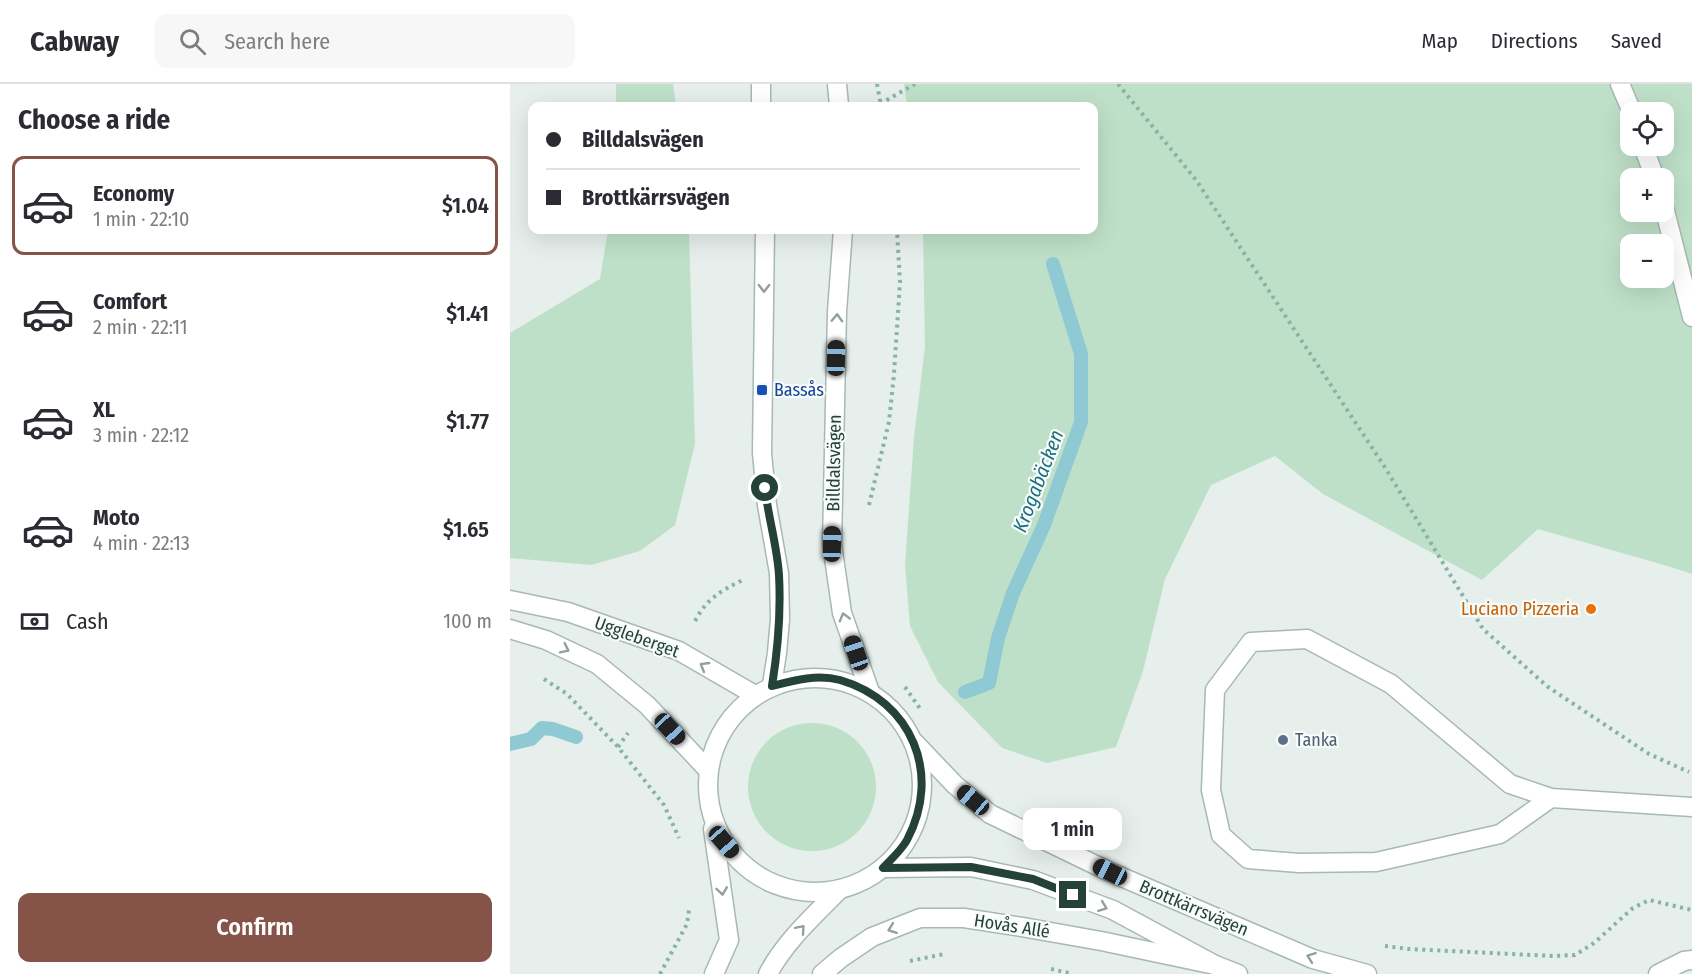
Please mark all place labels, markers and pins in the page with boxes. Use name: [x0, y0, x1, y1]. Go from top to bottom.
place label: Bassås: [774, 379, 824, 401]
marker: Bassås: [755, 383, 769, 397]
place label: Luciano Pizzeria: [1461, 598, 1579, 620]
marker: Luciano Pizzeria: [1584, 602, 1598, 616]
place label: Tanka: [1295, 729, 1338, 751]
marker: Tanka: [1276, 733, 1290, 747]

